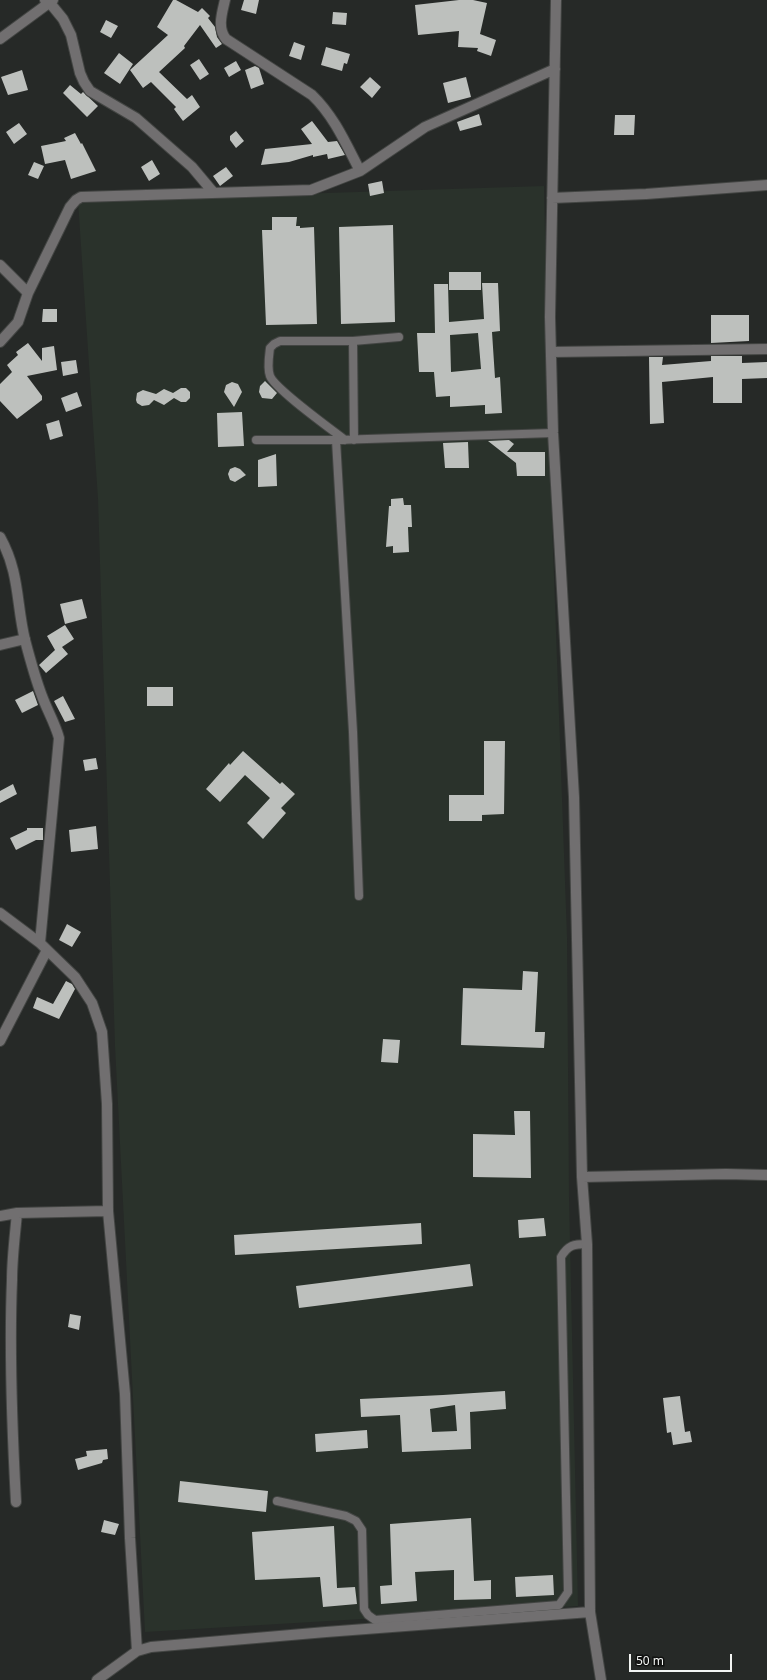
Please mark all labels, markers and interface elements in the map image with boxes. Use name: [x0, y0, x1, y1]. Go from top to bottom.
scale bar: [631, 1646, 734, 1672]
text: 50 m: [636, 1652, 664, 1669]

